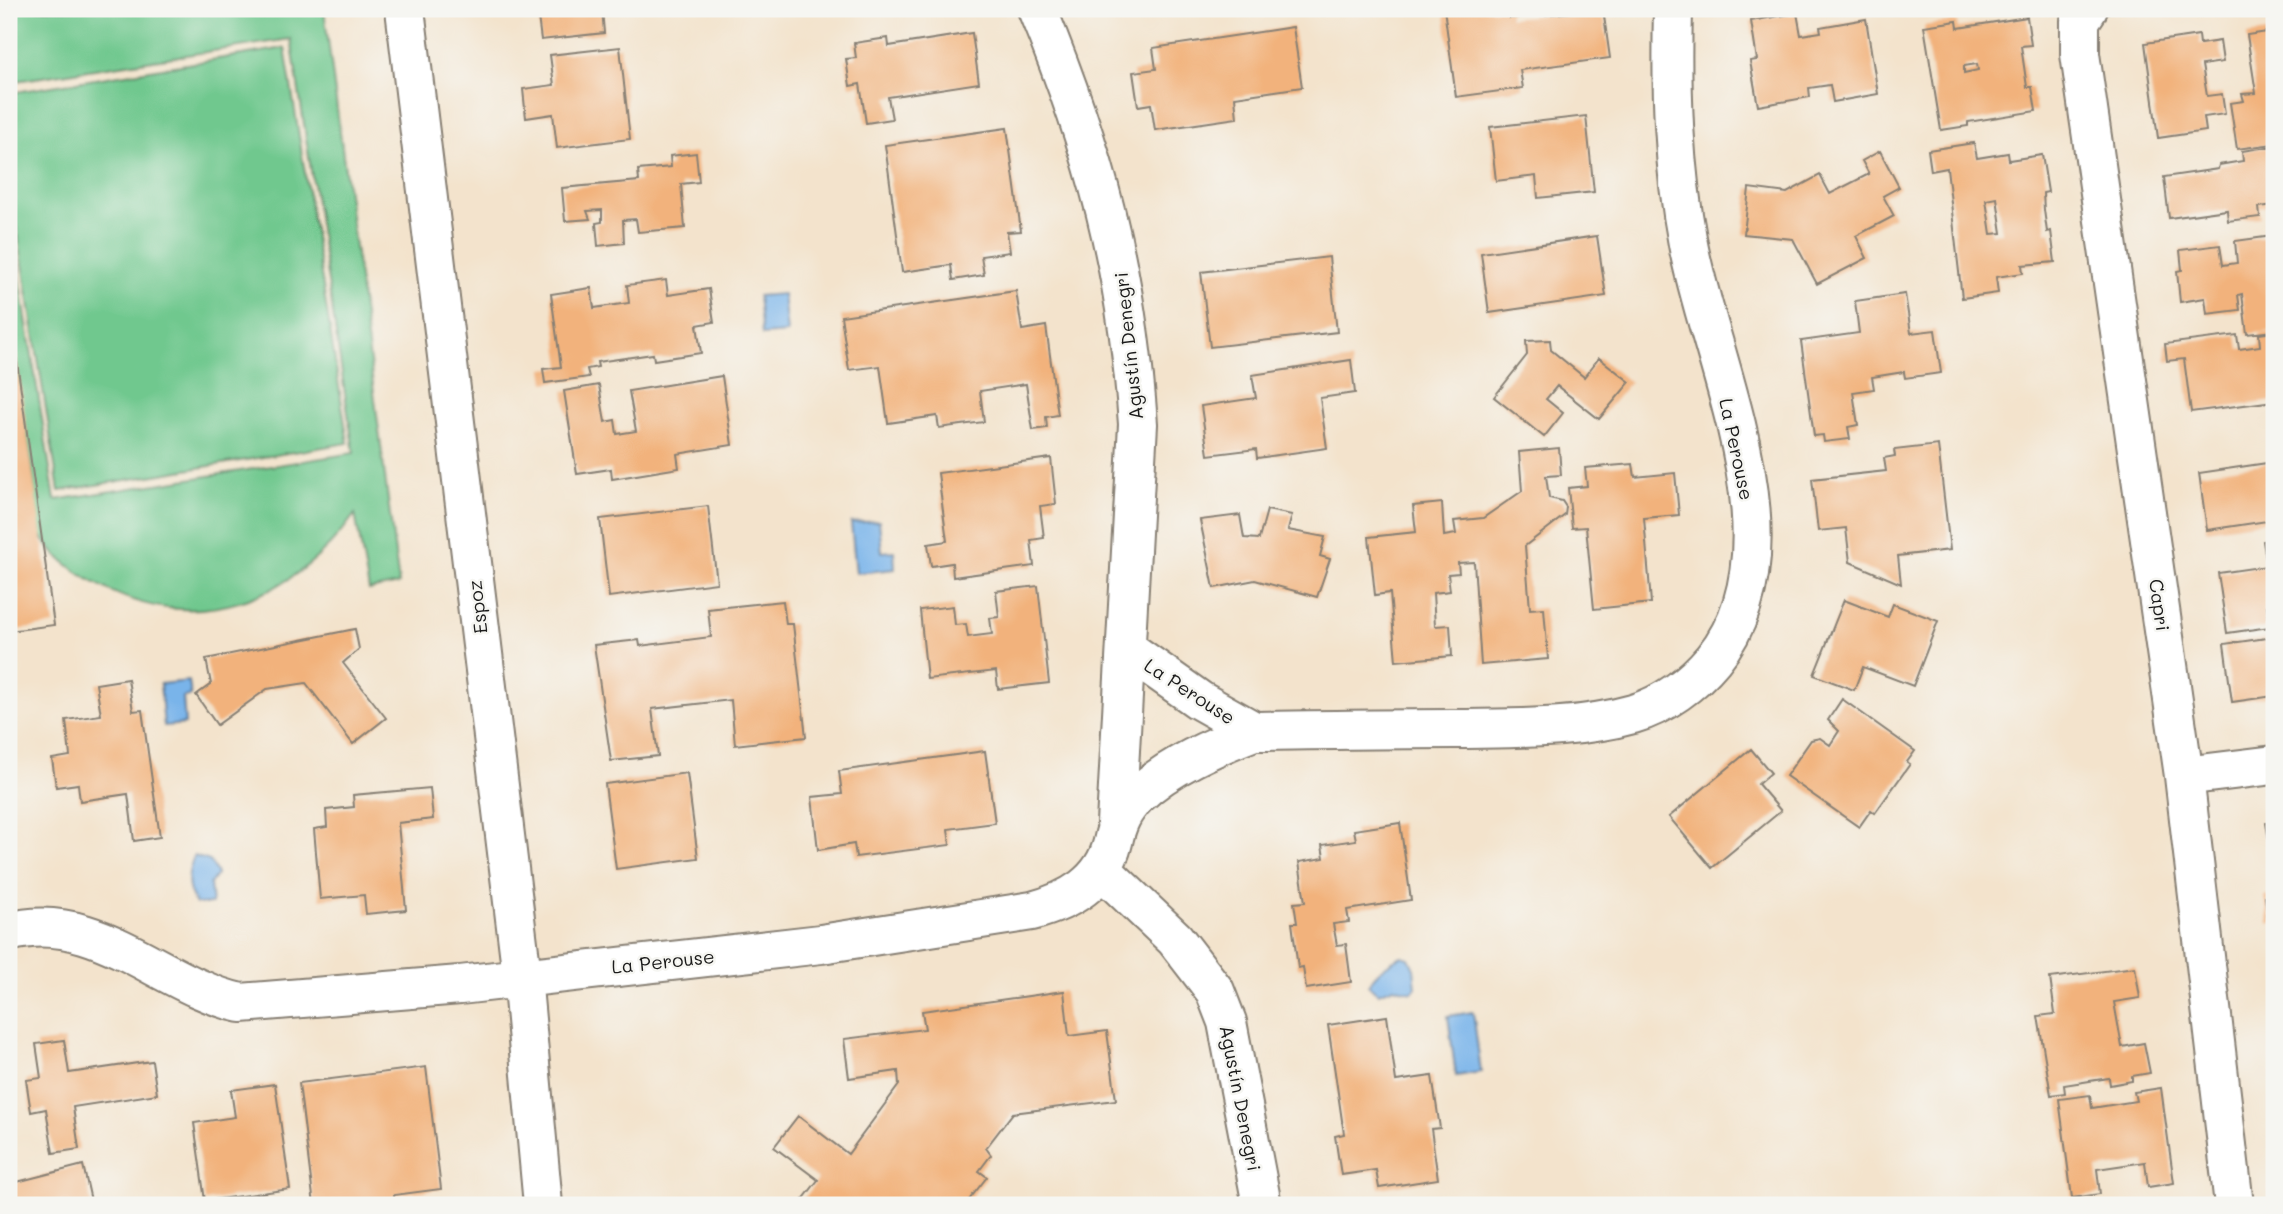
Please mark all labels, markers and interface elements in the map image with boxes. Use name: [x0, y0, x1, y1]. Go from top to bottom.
street label: Agustín Denegri: [1108, 271, 1148, 421]
street label: La Perouse: [1714, 396, 1760, 502]
street label: Capri: [2144, 577, 2176, 633]
street label: Espoz: [461, 579, 493, 635]
street label: La Perouse: [1140, 652, 1240, 730]
street label: La Perouse: [610, 943, 716, 979]
street label: Agustín Denegri: [1215, 1023, 1267, 1173]

